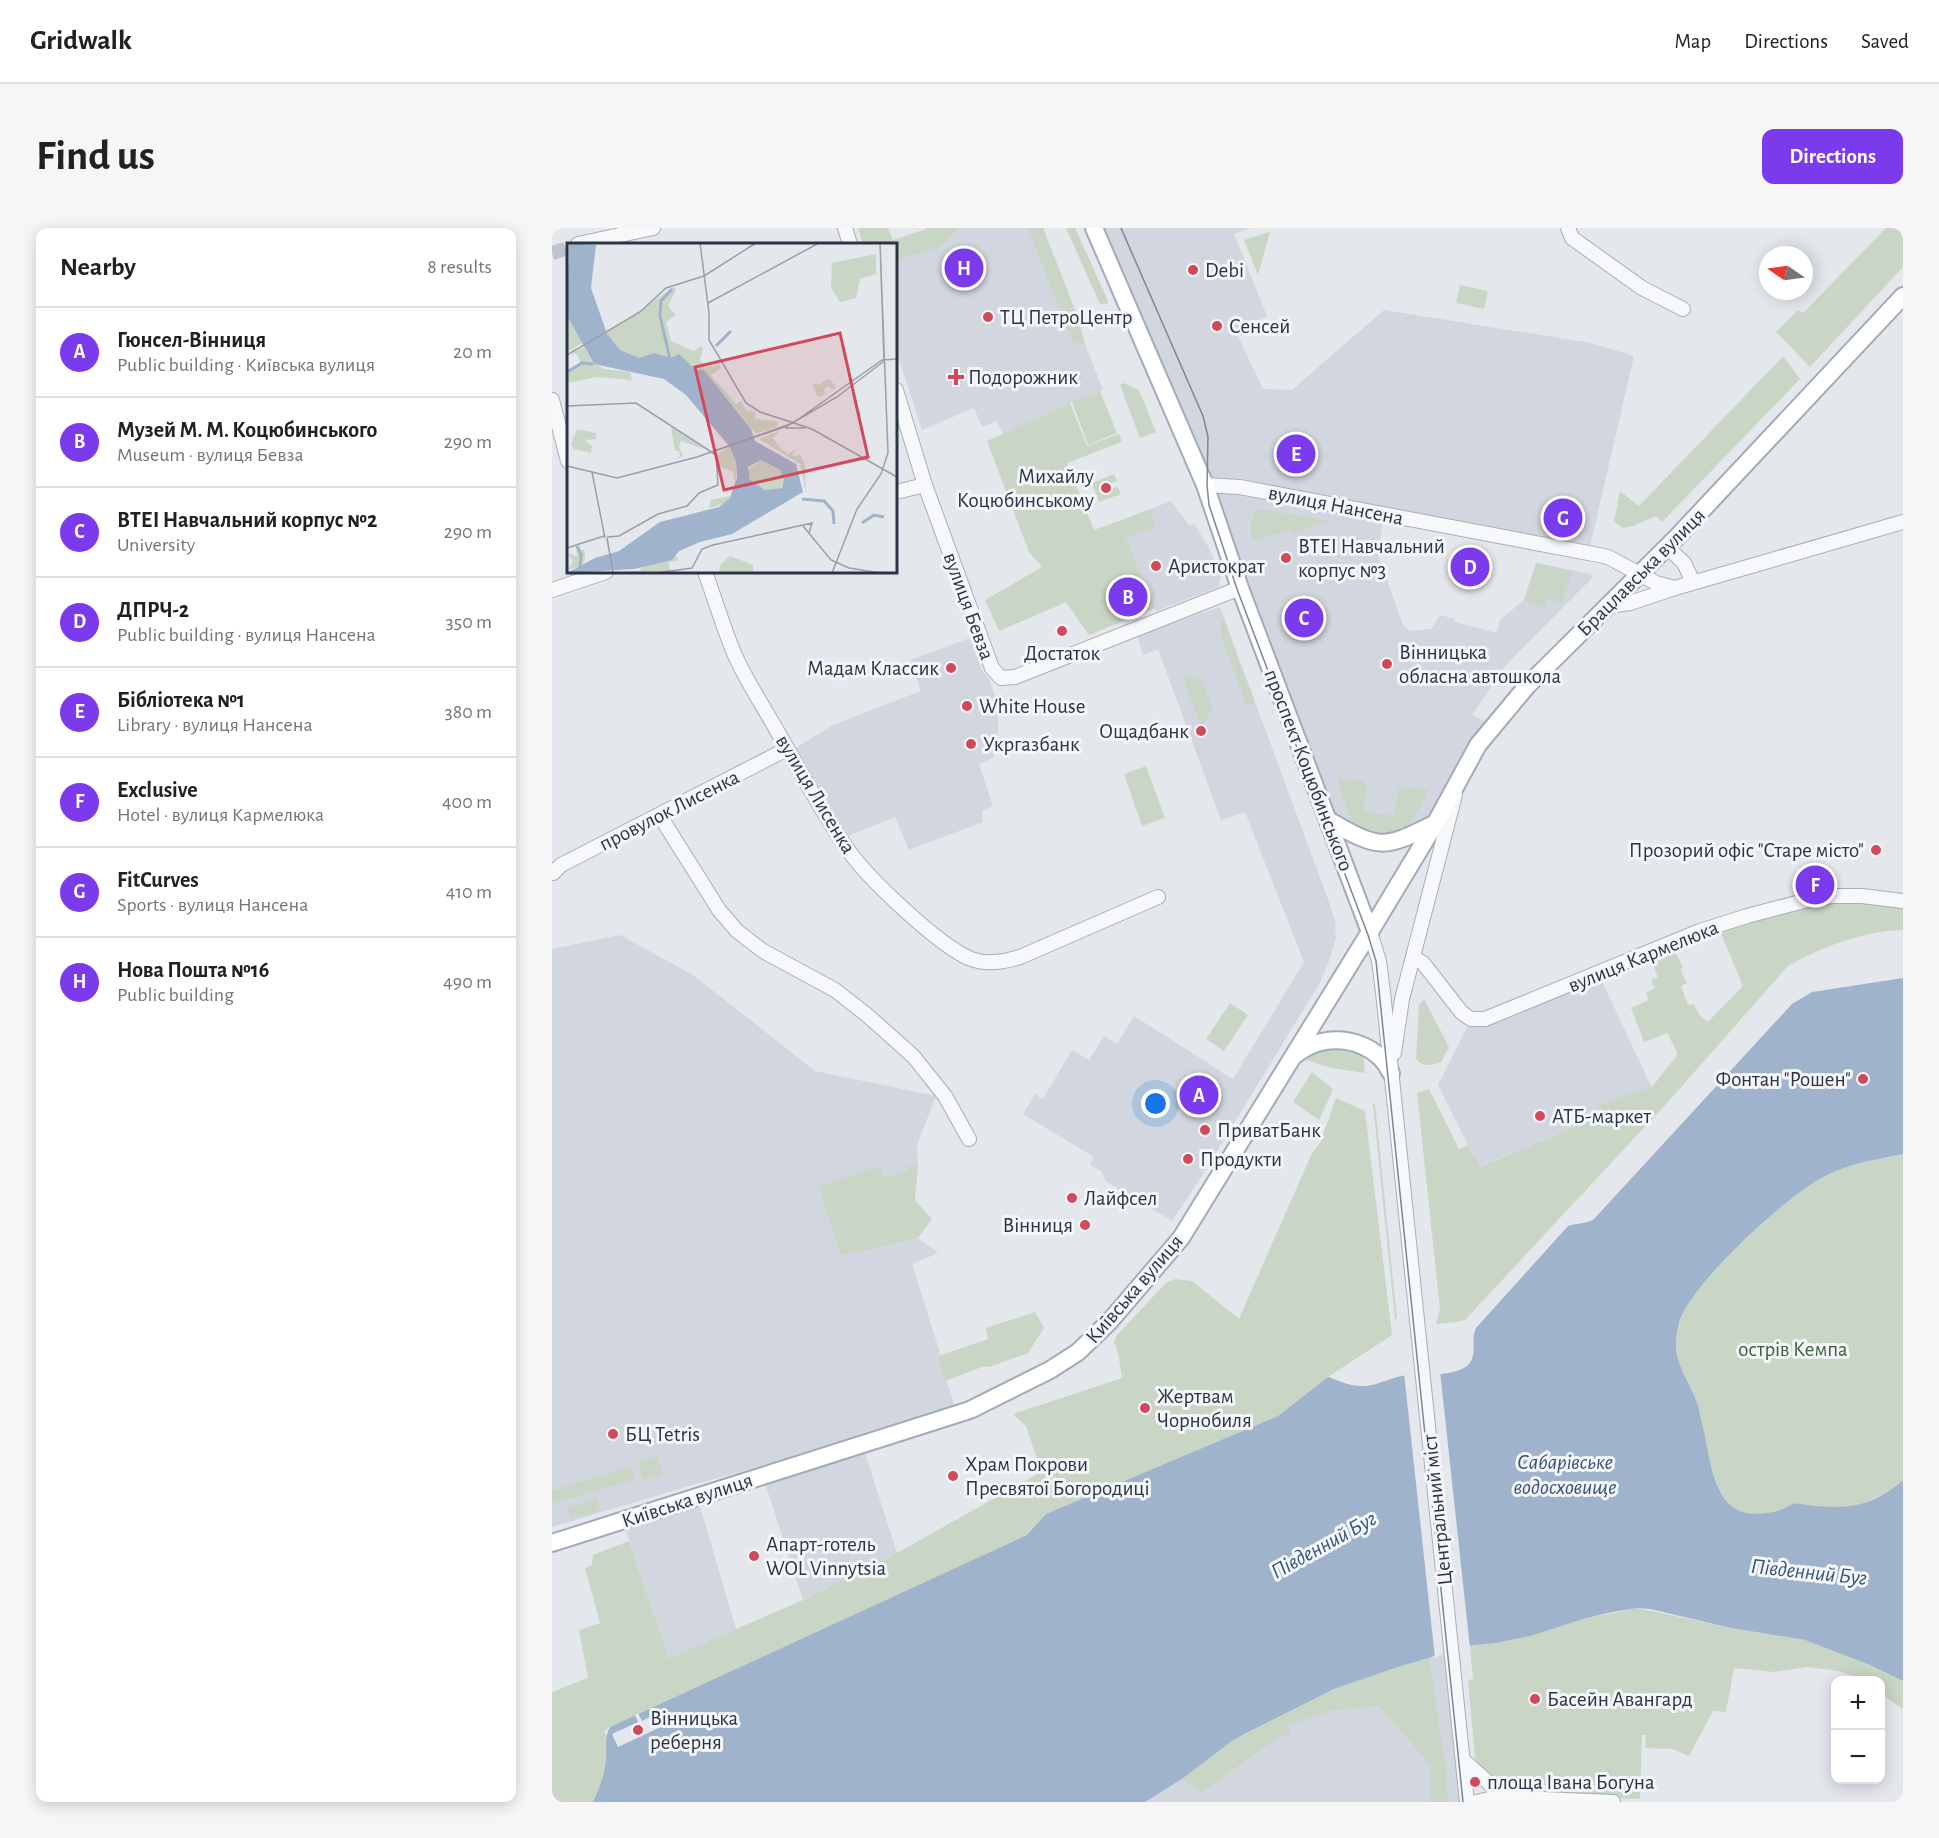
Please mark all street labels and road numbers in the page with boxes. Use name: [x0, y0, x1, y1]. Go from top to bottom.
street label: вулиця Нансена: [1267, 482, 1406, 529]
street label: Брацлавська вулиця: [1573, 504, 1709, 640]
street label: вулиця Бевза: [939, 550, 998, 663]
street label: проспект Коцюбинського: [1260, 667, 1357, 874]
street label: вулиця Лисенка: [772, 731, 859, 858]
street label: провулок Лисенка: [596, 766, 743, 855]
street label: вулиця Кармелюка: [1565, 917, 1722, 996]
street label: Київська вулиця: [1082, 1231, 1187, 1348]
street label: Центральний міст: [1419, 1433, 1456, 1586]
street label: Київська вулиця: [619, 1469, 755, 1532]

